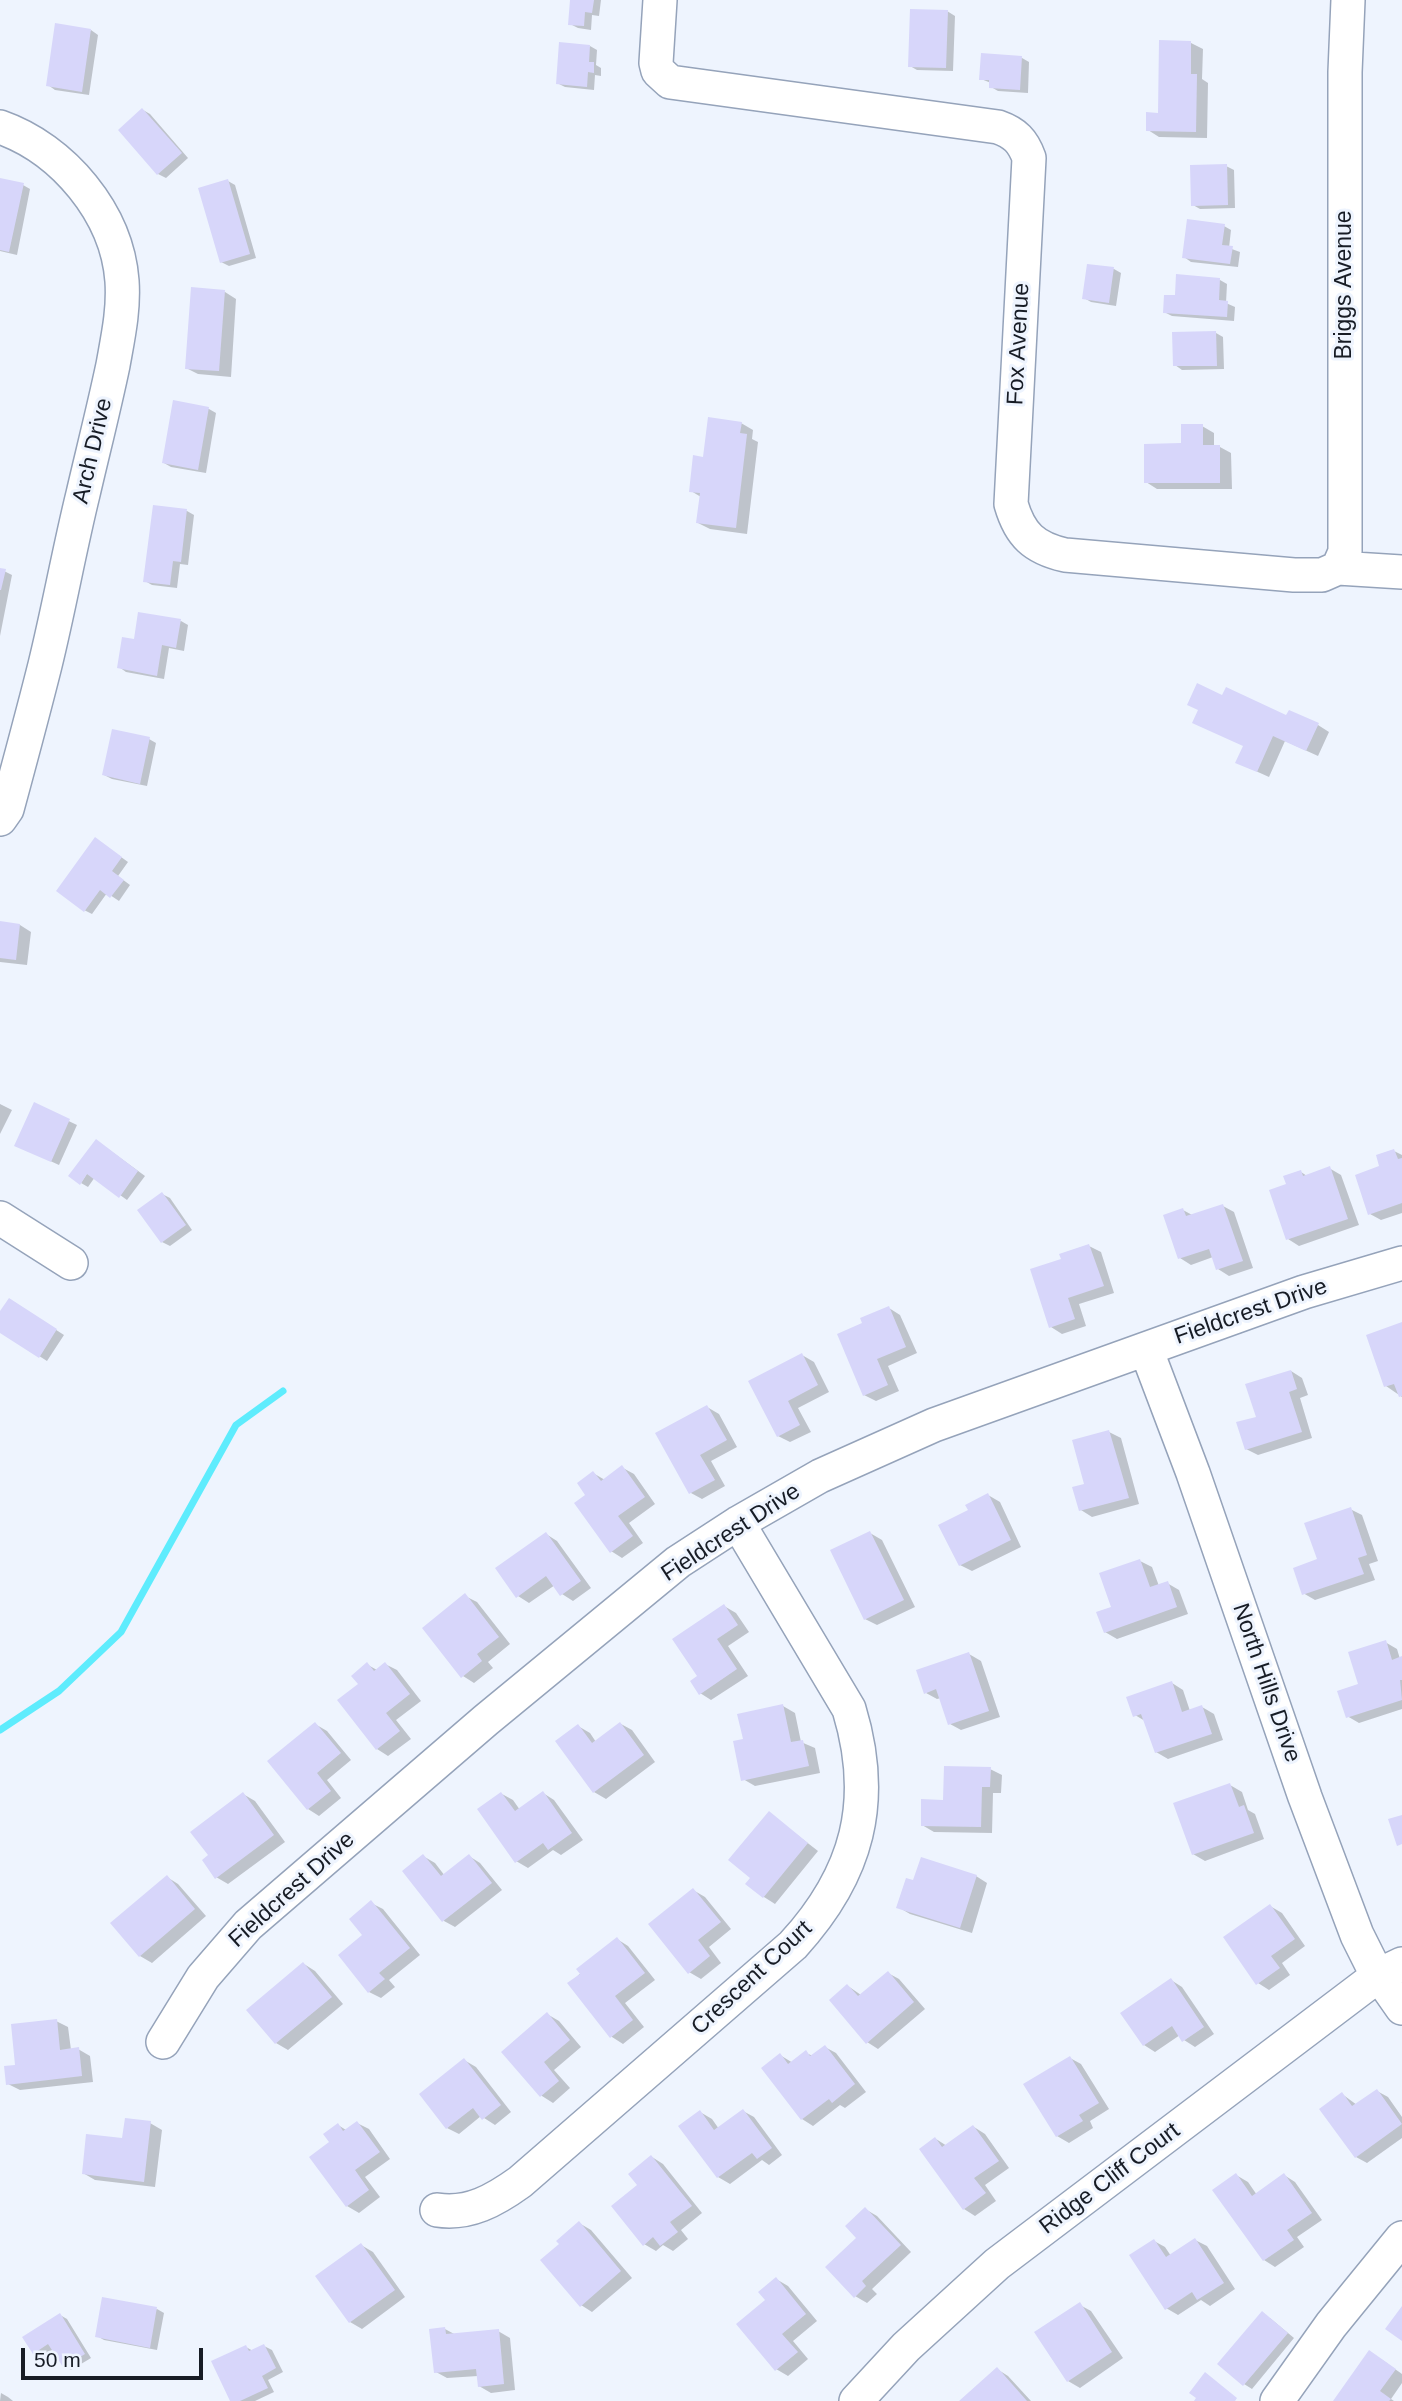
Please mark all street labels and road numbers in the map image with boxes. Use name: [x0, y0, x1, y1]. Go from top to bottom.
street label: Briggs Avenue: [1331, 210, 1359, 360]
street label: Fox Avenue: [1002, 282, 1036, 406]
street label: Arch Drive: [67, 396, 119, 506]
street label: Fieldcrest Drive: [1171, 1273, 1331, 1351]
street label: Fieldcrest Drive: [656, 1478, 806, 1588]
street label: North Hills Drive: [1226, 1600, 1306, 1766]
street label: Fieldcrest Drive: [223, 1826, 361, 1954]
street label: Crescent Court: [686, 1915, 818, 2041]
street label: Ridge Cliff Court: [1034, 2117, 1186, 2241]

